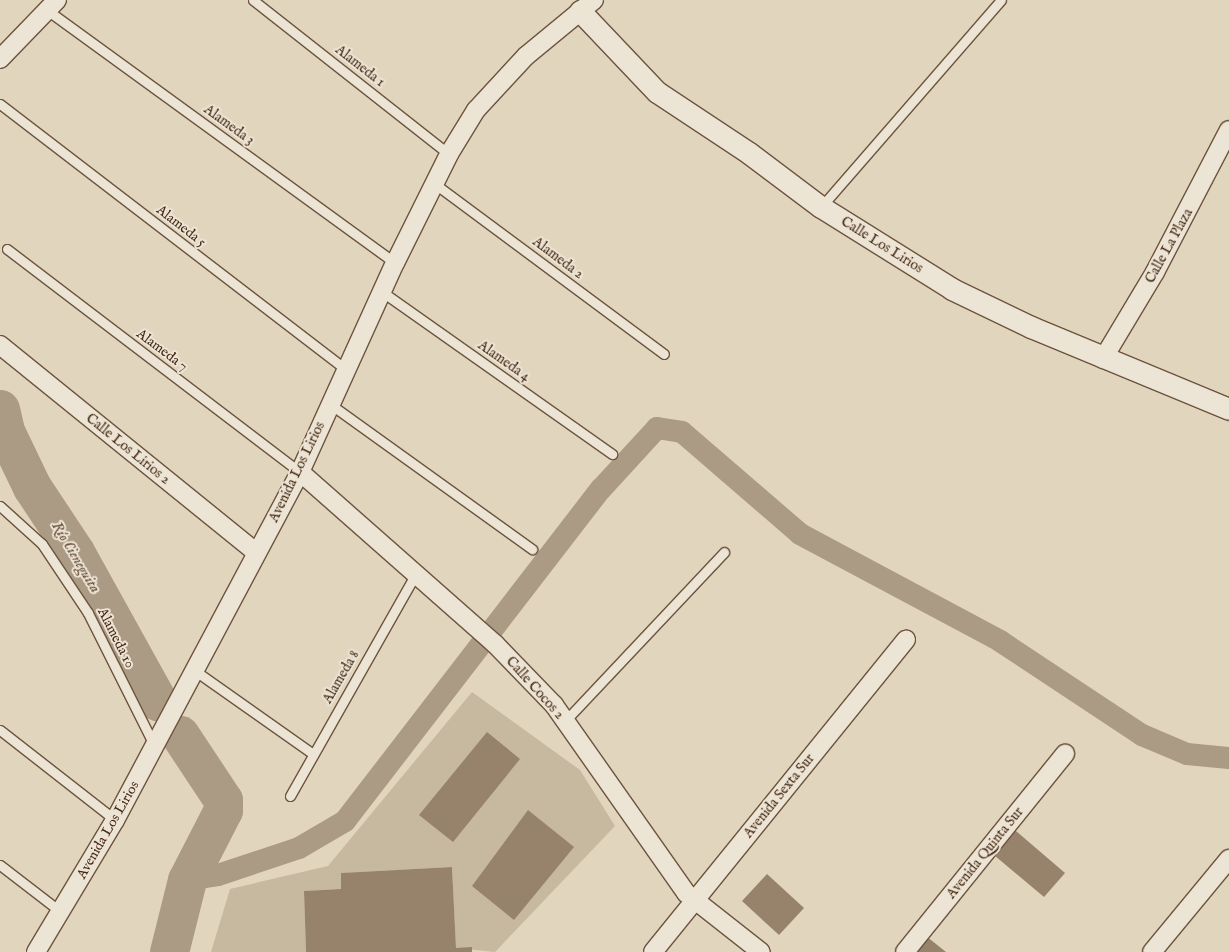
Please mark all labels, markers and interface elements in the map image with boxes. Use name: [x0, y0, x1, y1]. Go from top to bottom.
street label: Alameda 1: [332, 41, 388, 91]
street label: Alameda 3: [200, 101, 258, 149]
street label: Alameda 5: [153, 201, 209, 251]
street label: Calle La Plaza: [1142, 206, 1196, 286]
street label: Calle Los Lirios: [838, 213, 926, 277]
street label: Alameda 2: [529, 233, 587, 283]
street label: Alameda 7: [133, 325, 191, 375]
street label: Alameda 4: [475, 337, 533, 385]
street label: Calle Los Lirios 2: [83, 410, 173, 488]
street label: Avenida Los Lirios: [265, 419, 329, 525]
water label: Río Cieneguita: [48, 518, 104, 596]
street label: Alameda 10: [94, 605, 138, 671]
street label: Alameda 8: [319, 647, 363, 707]
street label: Calle Cocos 2: [502, 653, 568, 723]
street label: Avenida Sexta Sur: [740, 751, 818, 841]
street label: Avenida Los Lirios: [73, 778, 143, 882]
street label: Avenida Quinta Sur: [943, 804, 1027, 902]

